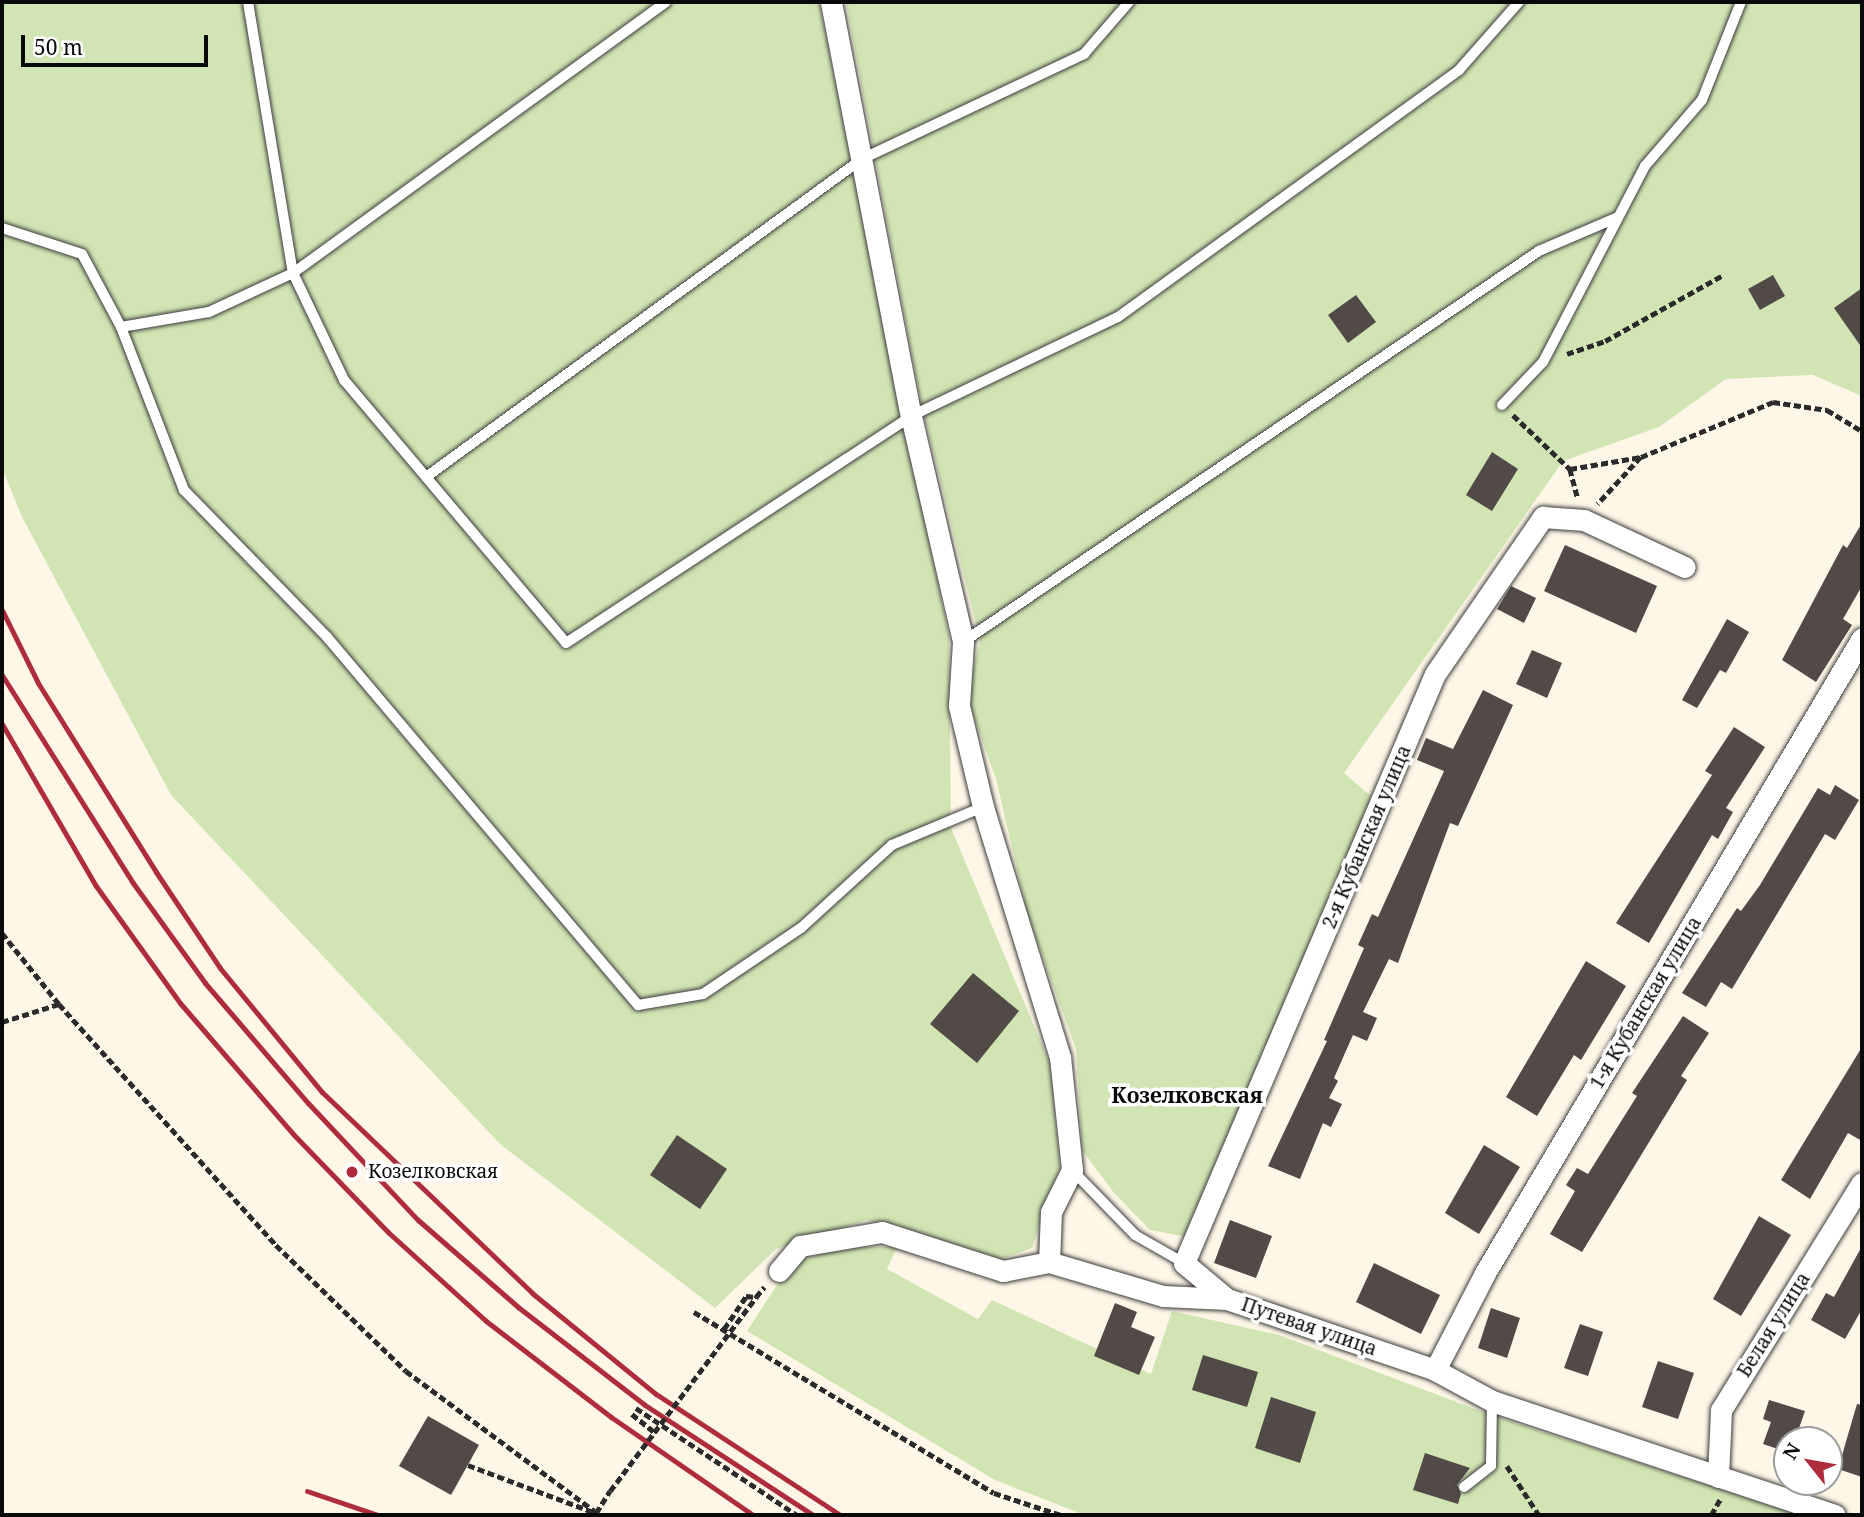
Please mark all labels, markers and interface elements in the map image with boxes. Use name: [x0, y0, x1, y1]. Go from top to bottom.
scale bar: [24, 21, 212, 65]
text: 50 m: [34, 33, 83, 61]
street label: 2-я Кубанская улица: [1318, 742, 1416, 932]
street label: 1-я Кубанская улица: [1585, 913, 1707, 1093]
district label: Козелковская: [1111, 1082, 1263, 1108]
place label: Козелковская: [368, 1161, 498, 1183]
marker: Козелковская: [342, 1162, 362, 1182]
street label: Белая улица: [1733, 1268, 1815, 1382]
street label: Путевая улица: [1238, 1293, 1380, 1361]
north arrow: [1773, 1426, 1843, 1496]
text: N: [1777, 1438, 1807, 1464]

